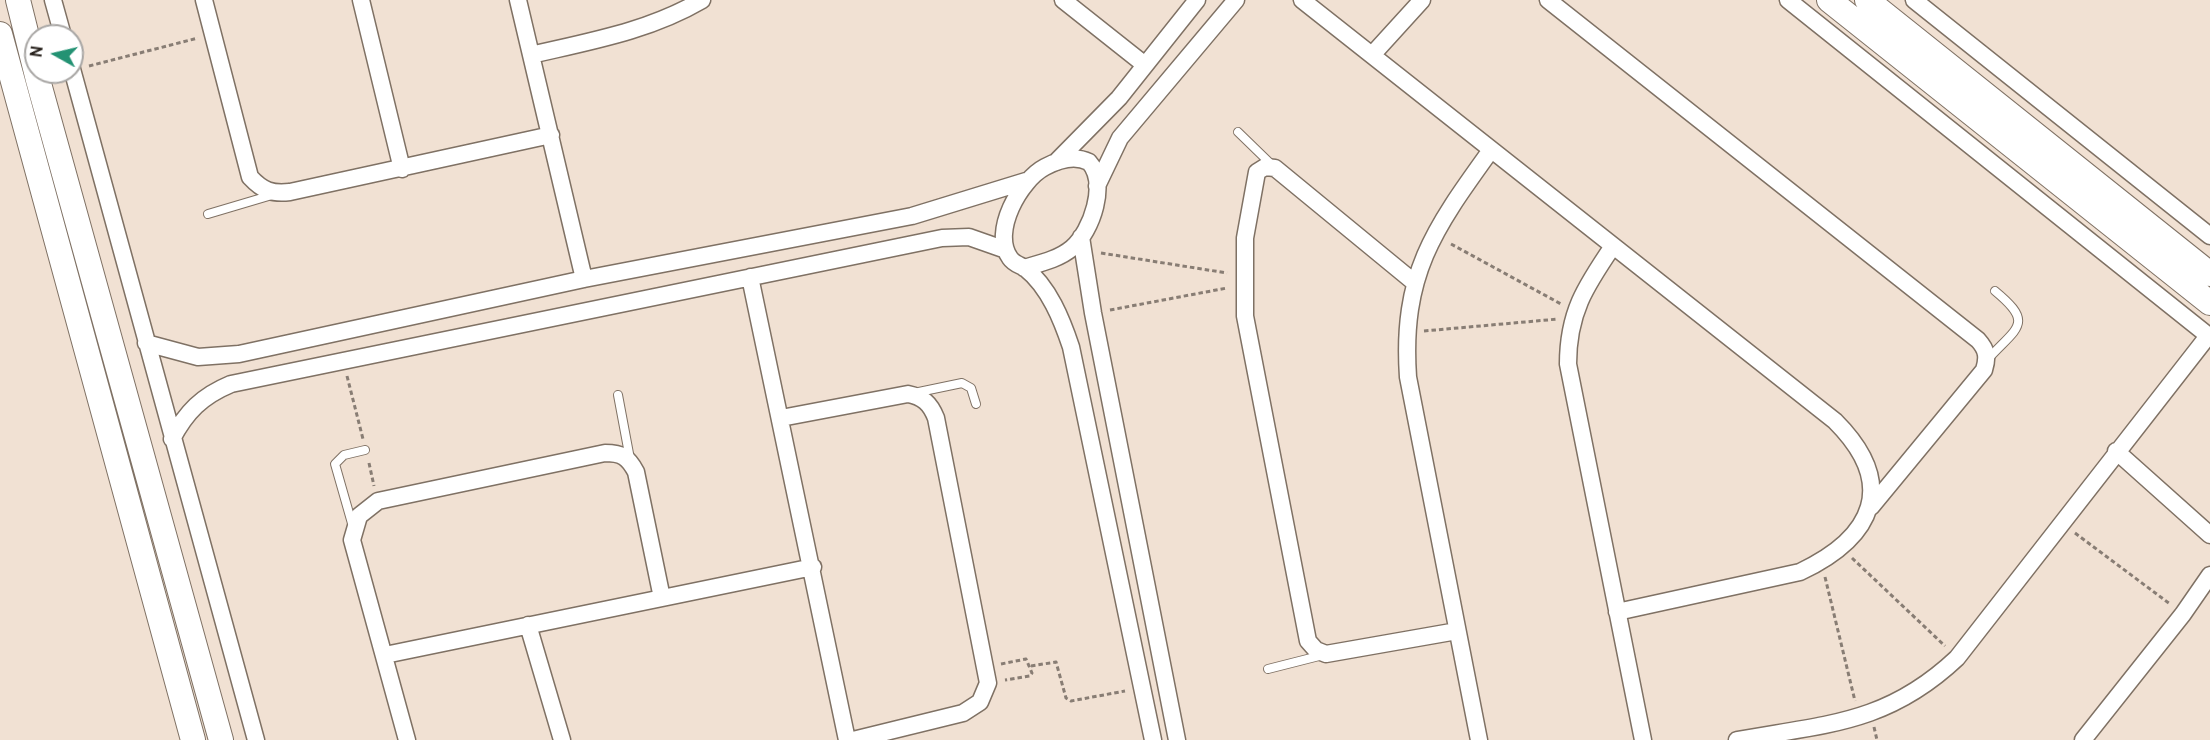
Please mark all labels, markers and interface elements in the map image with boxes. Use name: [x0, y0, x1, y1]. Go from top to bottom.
north arrow: [24, 24, 84, 84]
text: N: [27, 45, 49, 59]

